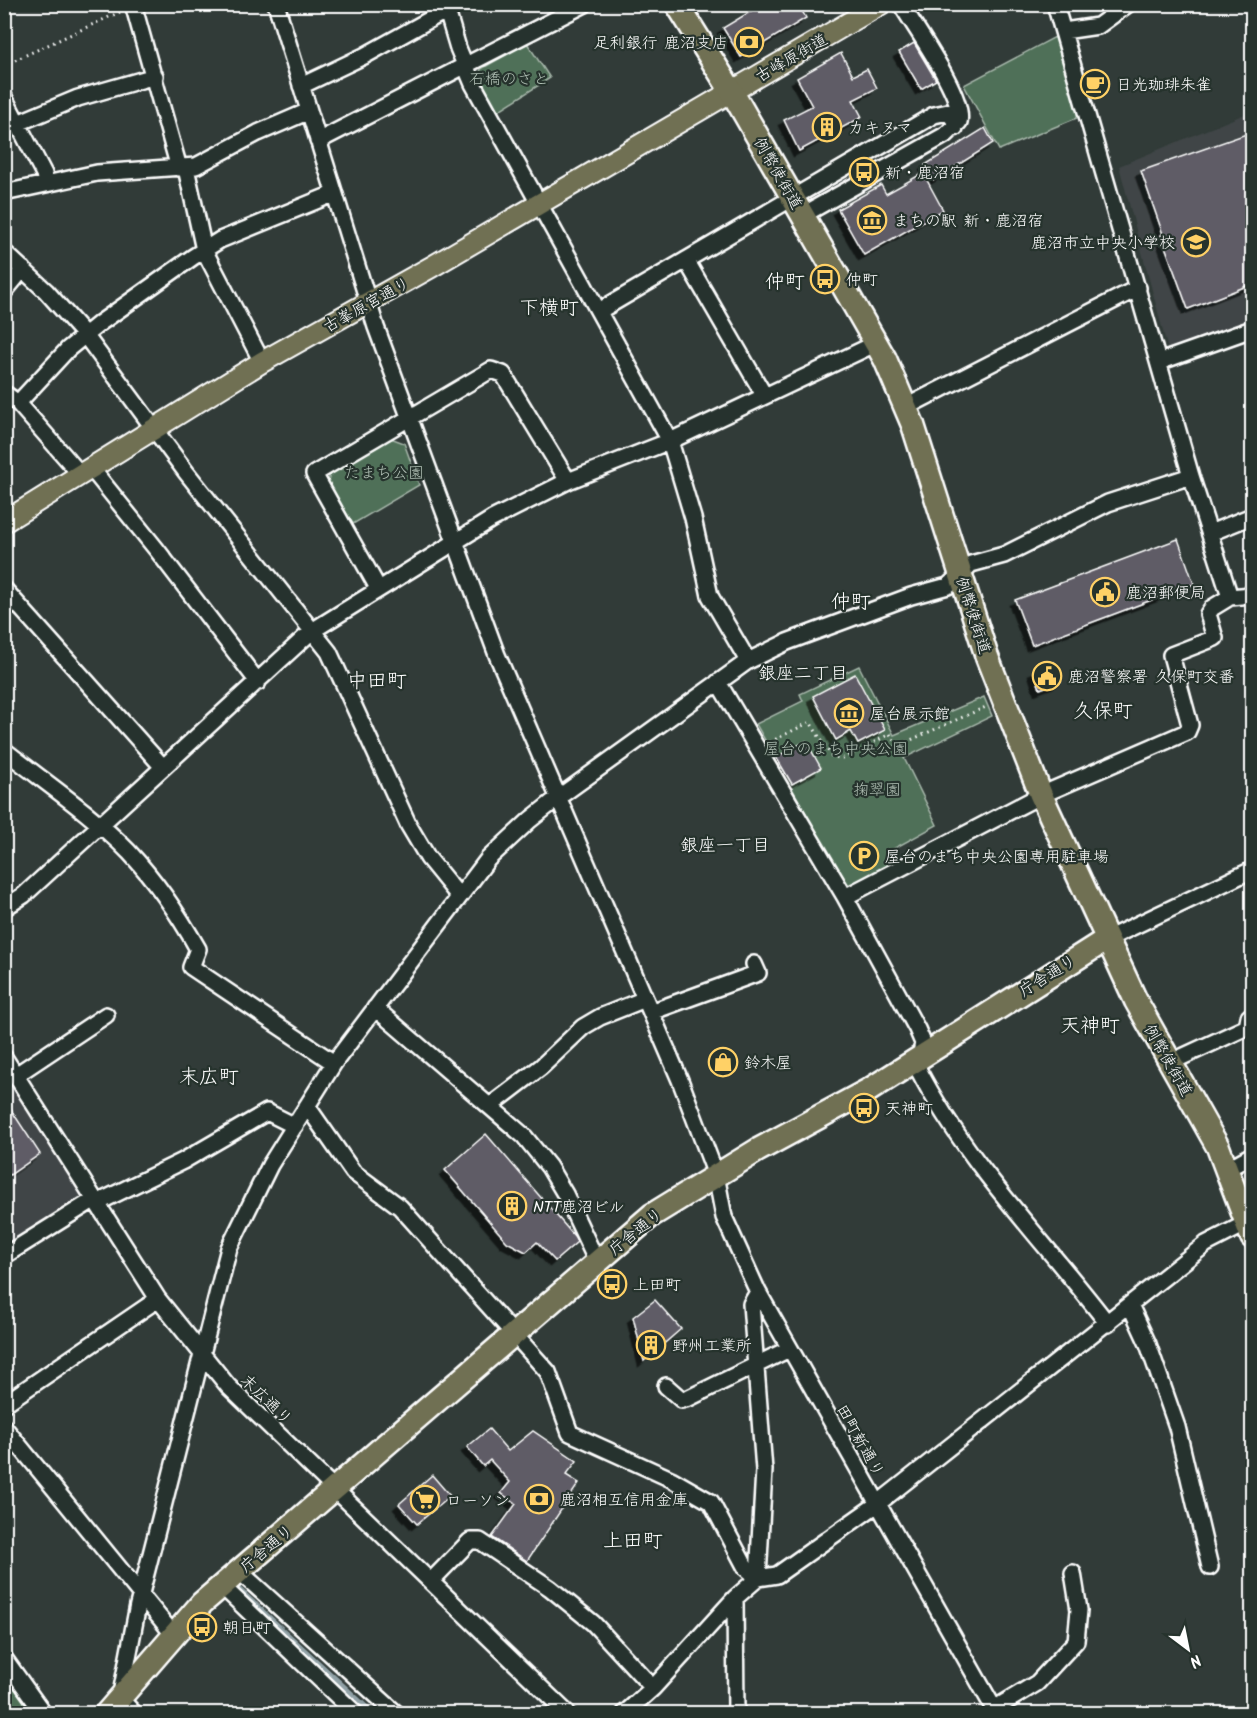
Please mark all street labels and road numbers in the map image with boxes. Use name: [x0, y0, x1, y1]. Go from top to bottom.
street label: 古峰原街道: [751, 27, 833, 89]
street label: 例幣使街道: [747, 133, 809, 215]
street label: 古峯原宮通り: [319, 271, 415, 340]
street label: 例幣使街道: [948, 574, 997, 657]
street label: 庁舎通り: [1014, 949, 1082, 1004]
street label: 例幣使街道: [1137, 1020, 1199, 1102]
street label: 庁舎通り: [603, 1202, 669, 1262]
street label: 末広通り: [234, 1369, 298, 1431]
street label: 田町新通り: [829, 1400, 890, 1482]
street label: 庁舎通り: [234, 1519, 300, 1579]

